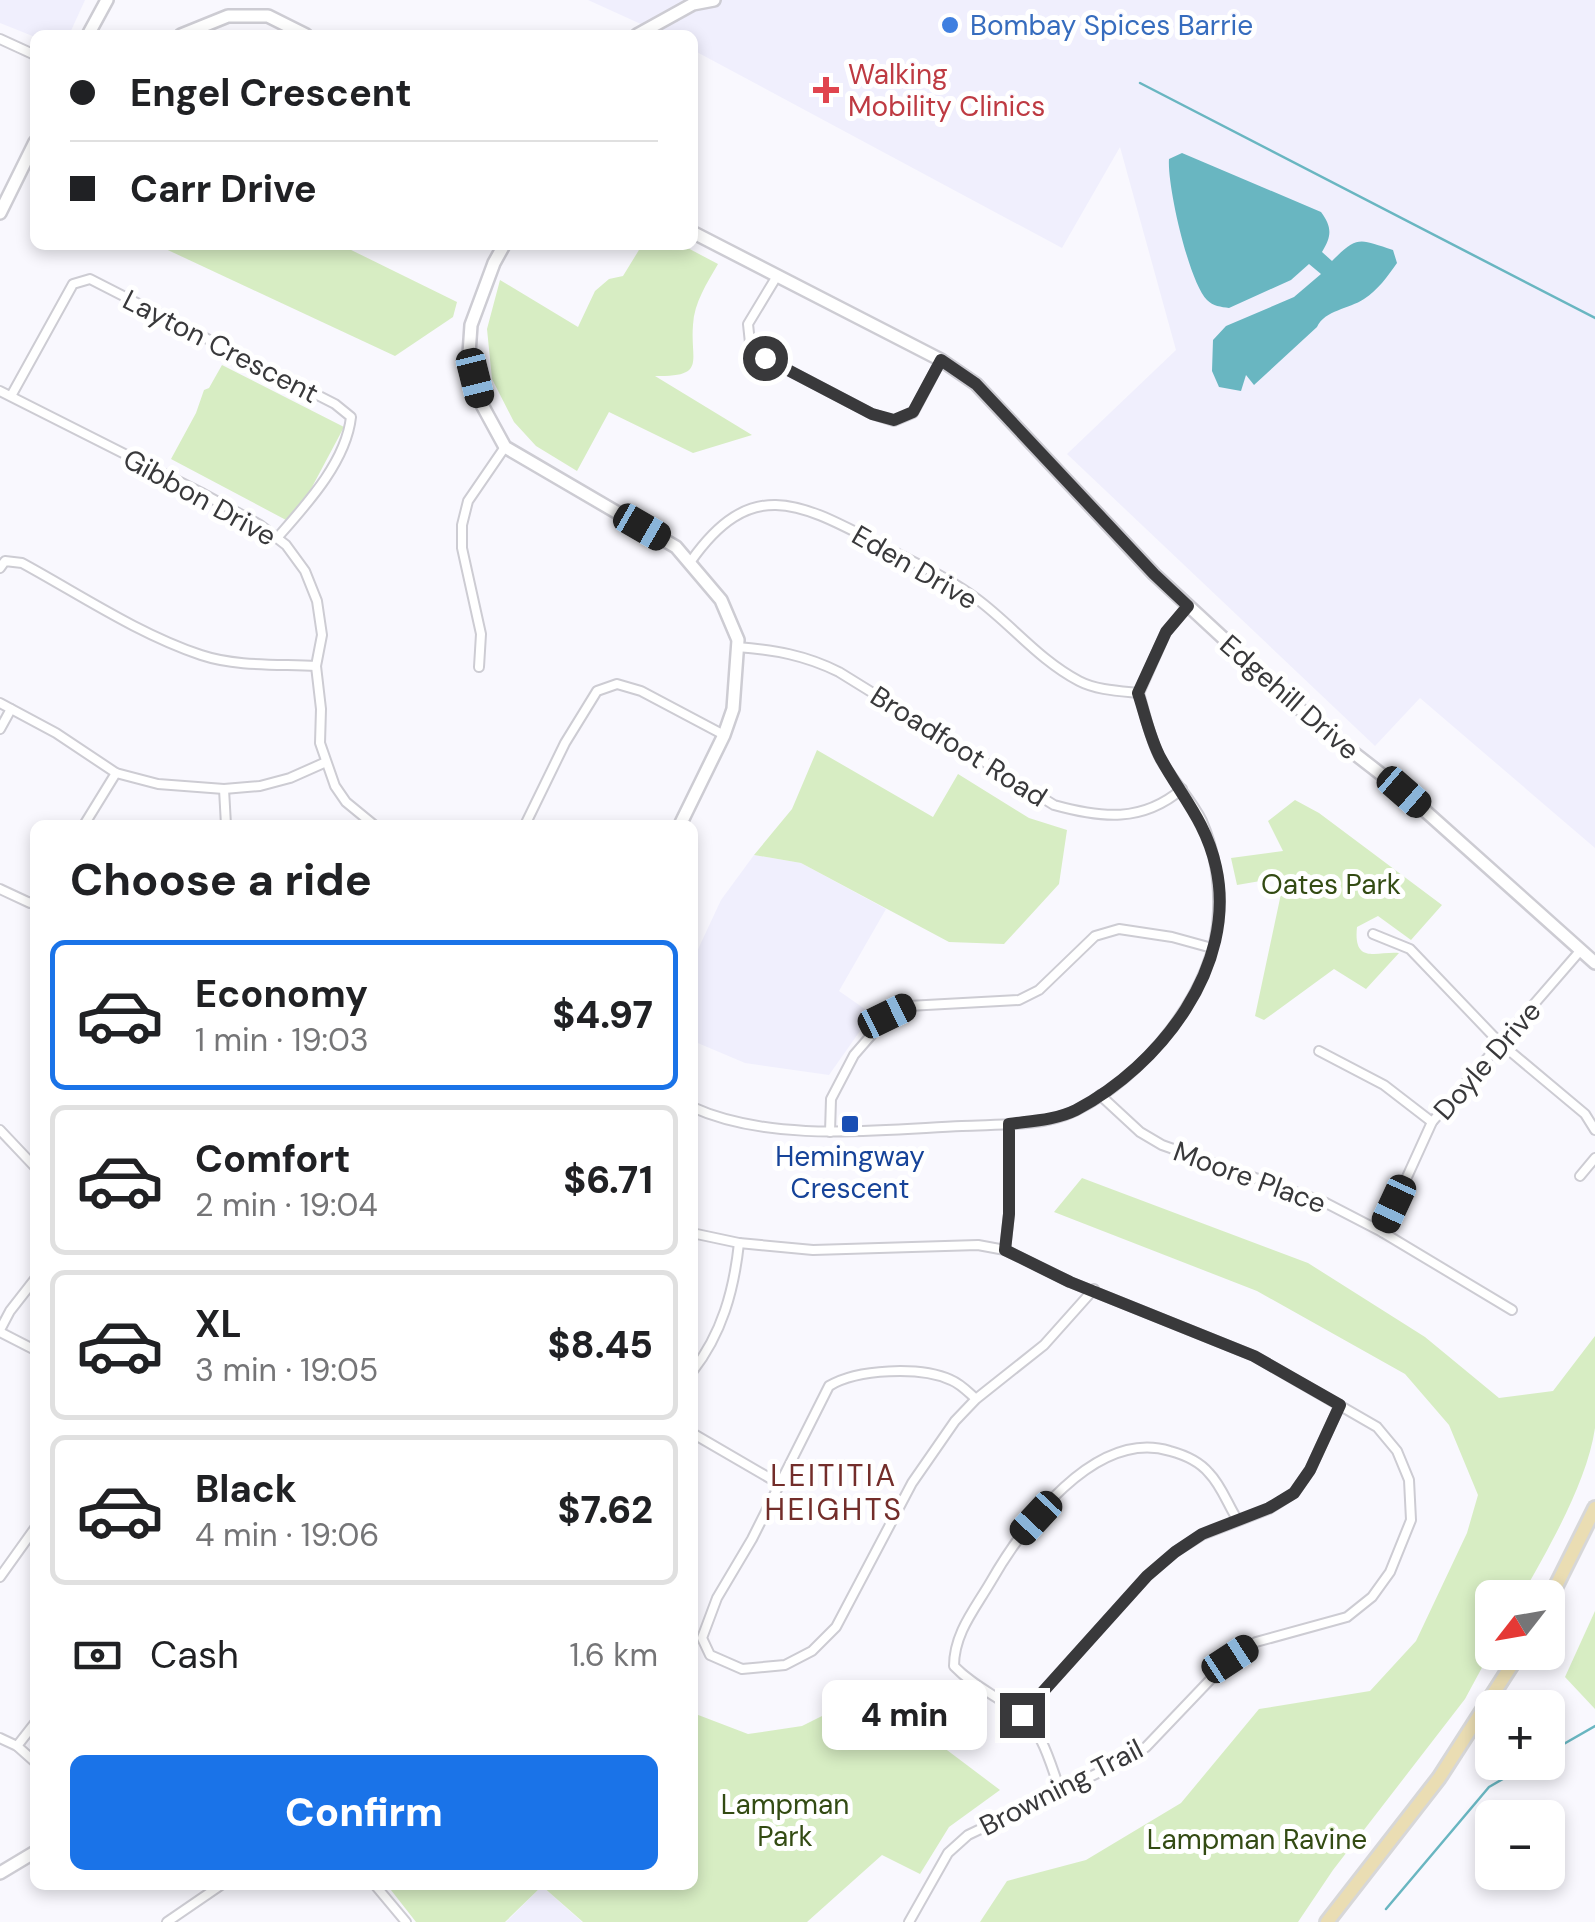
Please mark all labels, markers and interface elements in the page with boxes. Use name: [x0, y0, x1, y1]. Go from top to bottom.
place label: Bombay Spices Barrie: [970, 7, 1253, 44]
marker: Bombay Spices Barrie: [939, 14, 961, 36]
place label: Walking Mobility Clinics: [848, 56, 1045, 125]
text: Engel Crescent: [130, 68, 412, 118]
marker: Walking Mobility Clinics: [813, 77, 839, 103]
text: Carr Drive: [130, 164, 317, 214]
street label: Layton Crescent: [117, 281, 325, 412]
route start: [743, 336, 788, 381]
car: [453, 345, 497, 411]
street label: Gibbon Drive: [117, 440, 283, 555]
car: [609, 499, 675, 555]
street label: Eden Drive: [845, 517, 984, 618]
street label: Edgehill Drive: [1212, 627, 1367, 768]
street label: Broadfoot Road: [864, 677, 1054, 815]
car: [1372, 761, 1436, 823]
text: Choose a ride: [70, 850, 372, 909]
park label: Oates Park: [1261, 866, 1401, 903]
text: Economy: [195, 969, 368, 1019]
icon: car: [75, 970, 165, 1060]
car: [853, 989, 921, 1043]
text: $4.97: [552, 990, 653, 1040]
street label: Doyle Drive: [1425, 993, 1549, 1128]
text: 1 min · 19:03: [195, 1019, 369, 1061]
marker: Hemingway Crescent: [839, 1113, 861, 1135]
street label: Moore Place: [1169, 1133, 1331, 1222]
text: Comfort: [195, 1134, 351, 1184]
icon: car: [75, 1135, 165, 1225]
place label: Hemingway Crescent: [775, 1138, 925, 1207]
text: $6.71: [563, 1155, 653, 1205]
car: [1368, 1170, 1420, 1238]
text: 2 min · 19:04: [195, 1184, 378, 1226]
text: XL: [195, 1299, 242, 1349]
icon: car: [75, 1300, 165, 1390]
text: $8.45: [547, 1320, 653, 1370]
text: 3 min · 19:05: [195, 1349, 378, 1391]
district label: LEITITIA HEIGHTS: [765, 1456, 903, 1529]
text: Black: [195, 1464, 297, 1514]
icon: car: [75, 1465, 165, 1555]
text: $7.62: [557, 1485, 653, 1535]
car: [1005, 1486, 1067, 1550]
text: 4 min · 19:06: [195, 1514, 379, 1556]
north arrow: [1475, 1580, 1565, 1670]
map controls: [1475, 1580, 1565, 1890]
icon: cash: [70, 1628, 125, 1683]
text: Cash: [150, 1630, 239, 1680]
car: [1197, 1630, 1263, 1688]
text: 1.6 km: [569, 1634, 658, 1676]
callout: 4 min: [822, 1680, 987, 1750]
button: +: [1475, 1690, 1565, 1780]
route end: [1000, 1693, 1045, 1738]
text: 4 min: [861, 1694, 948, 1736]
street label: Browning Trail: [973, 1730, 1149, 1845]
button: Confirm: [70, 1755, 658, 1870]
park label: Lampman Park: [721, 1786, 849, 1855]
button: −: [1475, 1800, 1565, 1890]
park label: Lampman Ravine: [1147, 1821, 1367, 1858]

